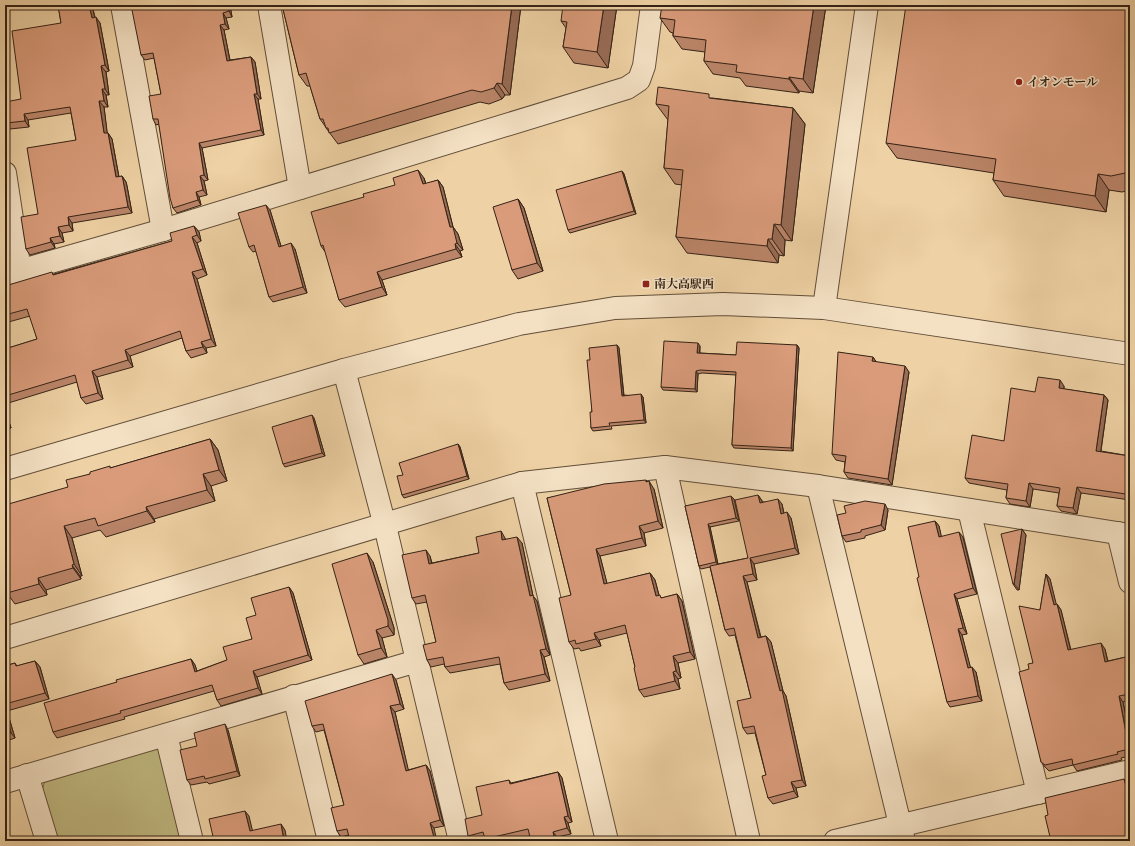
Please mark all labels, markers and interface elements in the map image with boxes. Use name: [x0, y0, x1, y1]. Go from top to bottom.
place label: イオンモール: [1027, 75, 1098, 89]
marker: イオンモール: [1014, 77, 1024, 87]
place label: 南大高駅西: [654, 277, 714, 291]
marker: 南大高駅西: [641, 279, 651, 289]

